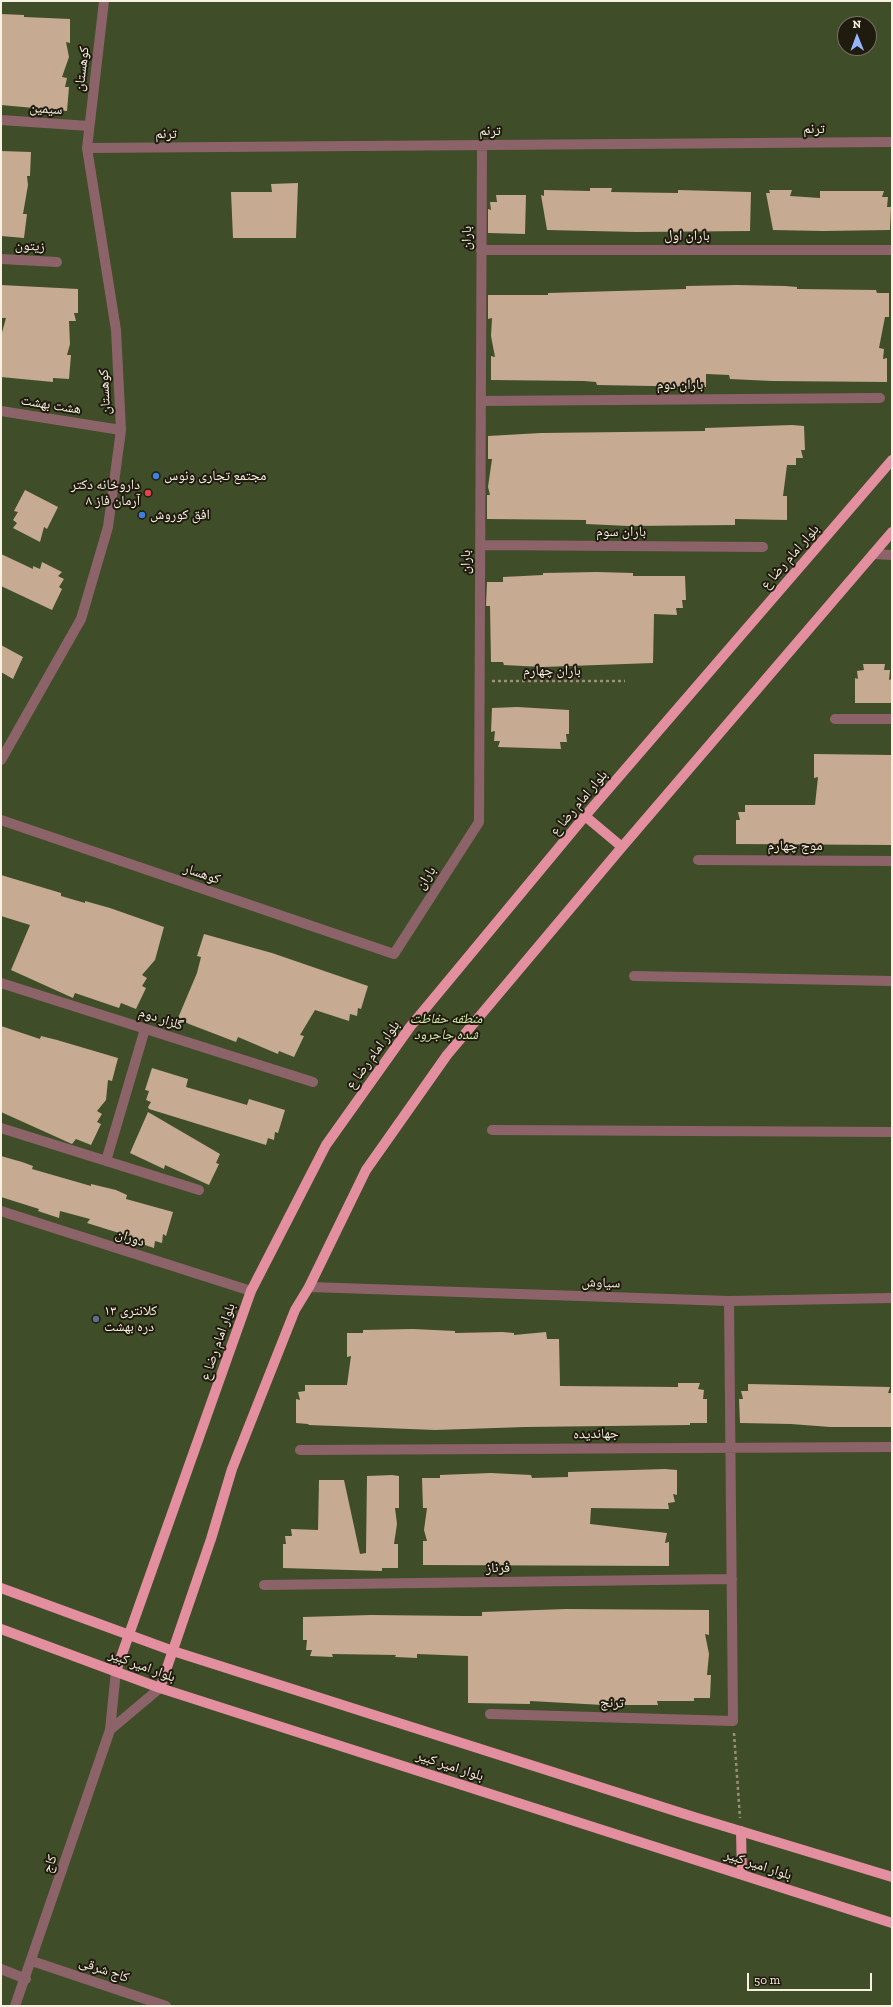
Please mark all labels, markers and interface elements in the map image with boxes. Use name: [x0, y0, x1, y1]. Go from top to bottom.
north arrow: [837, 16, 877, 56]
text: N: [852, 18, 861, 31]
street label: کوهستان: [71, 45, 93, 93]
street label: سیمین: [29, 99, 63, 119]
street label: ترنم: [803, 121, 825, 137]
street label: ترنم: [479, 123, 501, 139]
street label: ترنم: [155, 126, 177, 142]
street label: باران: [459, 226, 475, 250]
street label: باران اول: [664, 228, 710, 244]
street label: زیتون: [15, 237, 45, 255]
street label: کوهستان: [95, 369, 115, 415]
street label: باران دوم: [657, 377, 703, 393]
street label: هشت بهشت: [20, 392, 82, 418]
place label: مجتمع تجاری ونوس: [164, 468, 266, 484]
marker: مجتمع تجاری ونوس: [151, 471, 161, 481]
place label: داروخانه دکتر آرمان فاز ۸: [71, 477, 140, 510]
marker: داروخانه دکتر آرمان فاز ۸: [143, 488, 153, 498]
place label: افق کوروش: [150, 507, 210, 523]
marker: افق کوروش: [137, 510, 147, 520]
street label: بلوار امام رضا ع: [757, 521, 823, 593]
street label: باران سوم: [596, 524, 646, 540]
street label: باران: [458, 550, 474, 574]
street label: باران چهارم: [523, 663, 581, 679]
street label: بلوار امام رضا ع: [547, 767, 611, 839]
street label: موج چهارم: [767, 838, 823, 854]
street label: کوهسار: [181, 860, 223, 888]
street label: باران: [412, 863, 440, 893]
street label: گلزار دوم: [137, 1004, 185, 1034]
park label: منطقه حفاظت شده جاجرود: [410, 1011, 482, 1044]
street label: بلوار امام رضا ع: [343, 1017, 403, 1093]
street label: دوران: [113, 1225, 147, 1251]
street label: سیاوش: [581, 1274, 621, 1292]
street label: بلوار امام رضا ع: [197, 1301, 239, 1383]
place label: کلانتری ۱۳ دره بهشت: [104, 1303, 157, 1336]
marker: کلانتری ۱۳ دره بهشت: [91, 1314, 101, 1324]
street label: جهاندیده: [573, 1425, 619, 1443]
street label: فرناز: [486, 1559, 510, 1577]
street label: بلوار امیر کبیر: [106, 1646, 178, 1686]
street label: ترنج: [600, 1694, 624, 1712]
street label: بلوار امیر کبیر: [414, 1747, 486, 1785]
street label: بلوار امیر کبیر: [722, 1846, 794, 1884]
street label: کاج: [39, 1853, 61, 1875]
street label: کاج شرقی: [77, 1954, 131, 1986]
scale bar: [749, 1965, 874, 1991]
text: 50 m: [754, 1973, 780, 1987]

